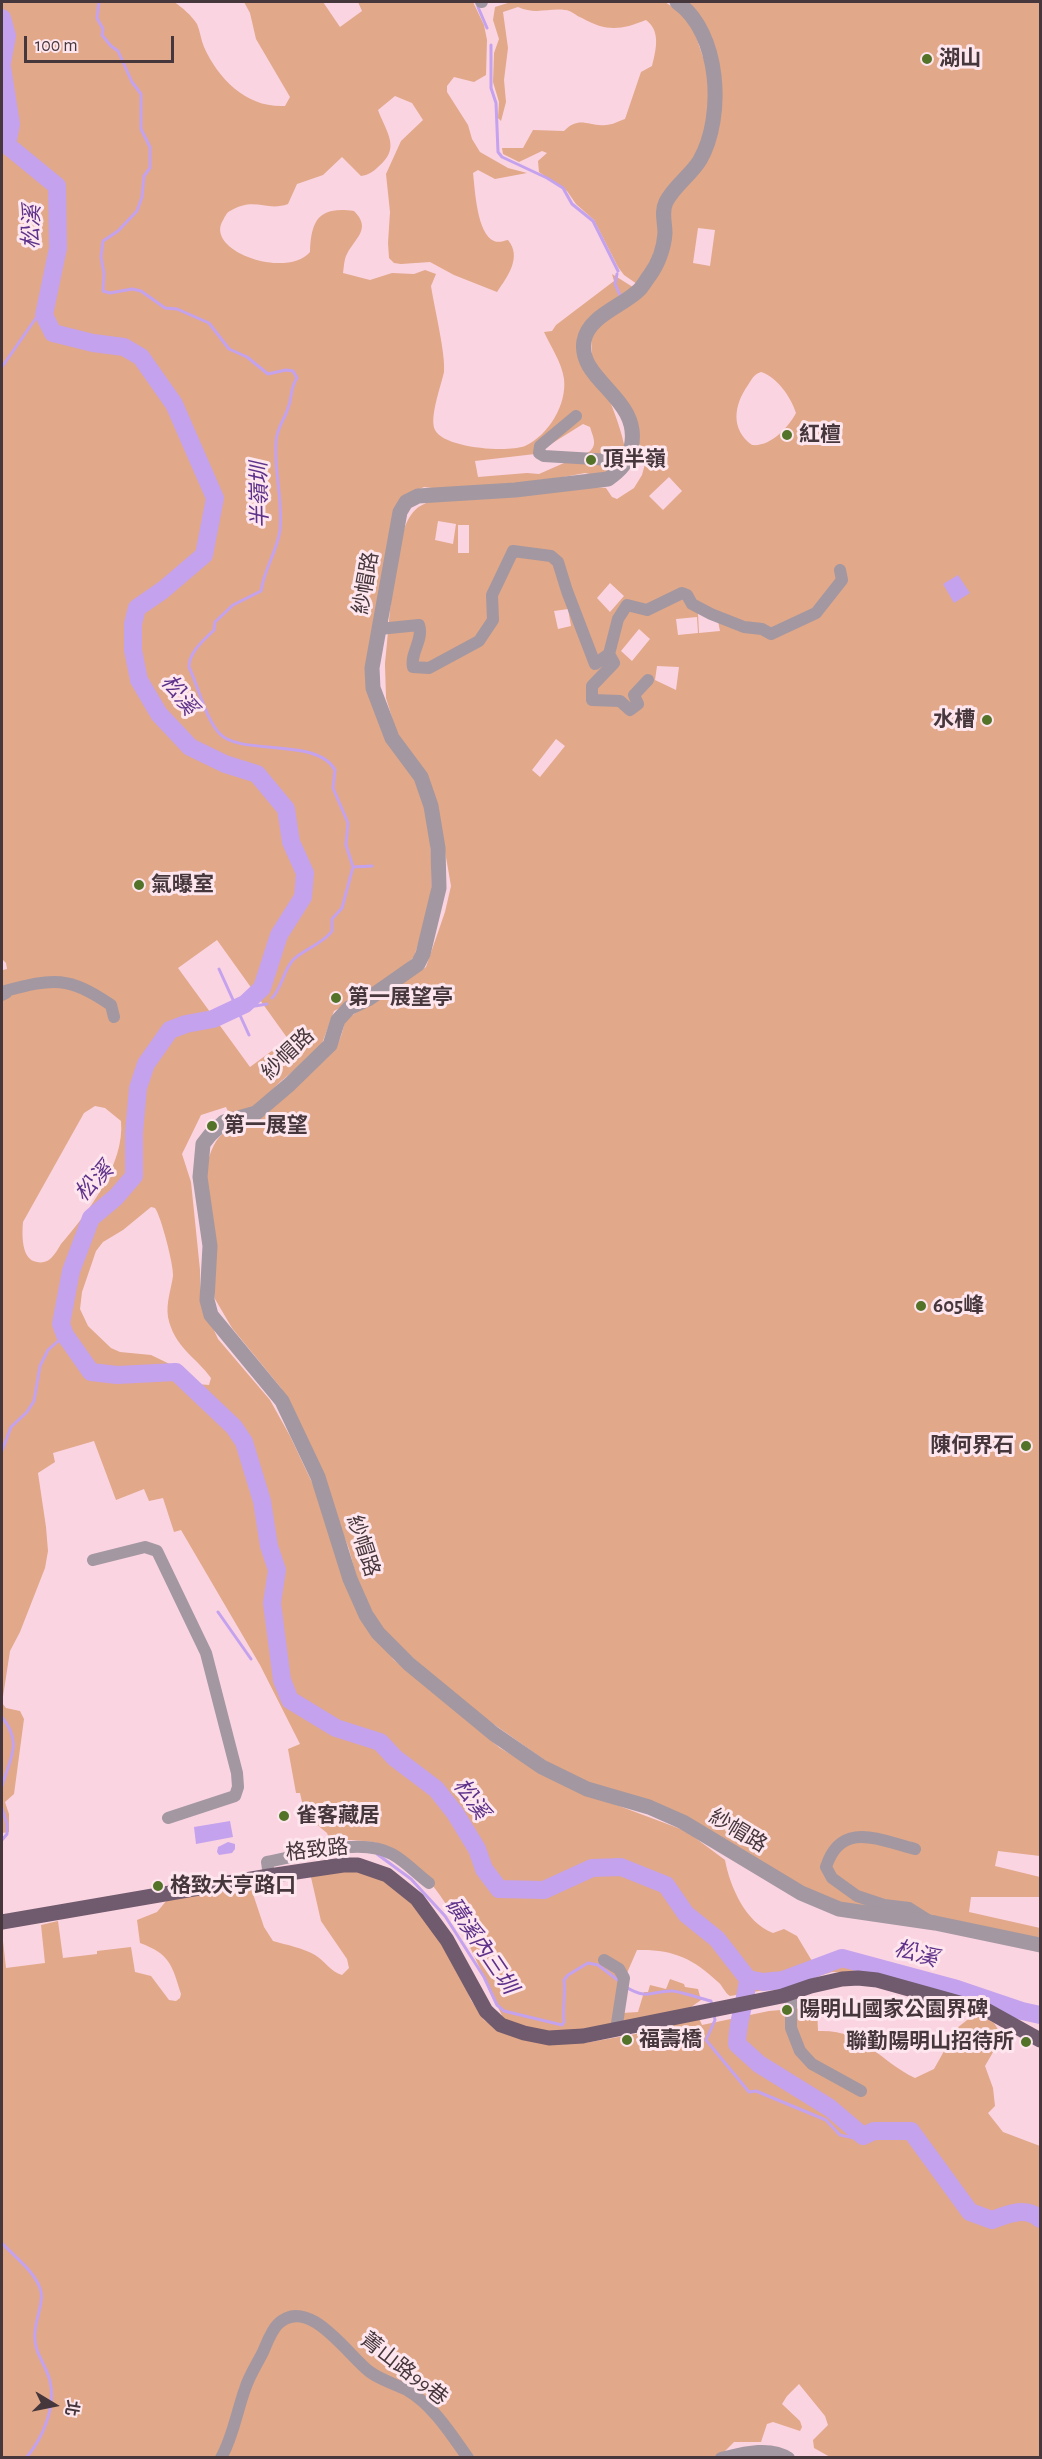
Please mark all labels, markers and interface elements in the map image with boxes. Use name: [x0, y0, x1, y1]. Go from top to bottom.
scale bar: [27, 24, 177, 62]
text: 100 m: [35, 37, 78, 55]
place label: 湖山: [939, 46, 981, 72]
marker: 湖山: [920, 52, 934, 66]
water label: 松溪: [18, 205, 46, 249]
place label: 紅檀: [799, 422, 841, 448]
marker: 紅檀: [780, 428, 794, 442]
place label: 頂半嶺: [603, 447, 666, 473]
marker: 頂半嶺: [584, 453, 598, 467]
water label: 半嶺圳: [246, 462, 274, 528]
street label: 紗帽路: [348, 550, 384, 616]
water label: 松溪: [155, 669, 203, 721]
place label: 水槽: [933, 707, 975, 733]
marker: 水槽: [980, 713, 994, 727]
place label: 氣曝室: [151, 872, 214, 898]
marker: 氣曝室: [132, 878, 146, 892]
place label: 第一展望亭: [348, 985, 453, 1011]
marker: 第一展望亭: [329, 991, 343, 1005]
street label: 紗帽路: [257, 1023, 319, 1085]
place label: 第一展望: [224, 1113, 308, 1139]
marker: 第一展望: [205, 1119, 219, 1133]
water label: 松溪: [69, 1157, 119, 1207]
place label: 605峰: [933, 1293, 984, 1319]
marker: 605峰: [914, 1299, 928, 1313]
place label: 陳何界石: [930, 1433, 1014, 1459]
marker: 陳何界石: [1019, 1439, 1033, 1453]
street label: 紗帽路: [341, 1512, 385, 1580]
water label: 松溪: [448, 1773, 494, 1825]
place label: 雀客藏居: [296, 1803, 380, 1829]
street label: 紗帽路: [705, 1804, 771, 1858]
marker: 雀客藏居: [277, 1809, 291, 1823]
street label: 格致路: [284, 1834, 350, 1866]
place label: 格致大亨路口: [170, 1873, 296, 1899]
marker: 格致大亨路口: [151, 1879, 165, 1893]
water label: 磺溪內三圳: [439, 1893, 523, 1999]
water label: 松溪: [891, 1935, 941, 1973]
place label: 陽明山國家公園界碑: [799, 1997, 988, 2023]
marker: 陽明山國家公園界碑: [780, 2003, 794, 2017]
place label: 福壽橋: [639, 2027, 702, 2053]
place label: 聯勤陽明山招待所: [846, 2029, 1014, 2055]
marker: 福壽橋: [620, 2033, 634, 2047]
marker: 聯勤陽明山招待所: [1019, 2035, 1033, 2049]
street label: 菁山路99巷: [355, 2327, 453, 2411]
north arrow: [24, 2375, 84, 2435]
text: 北: [62, 2399, 81, 2417]

